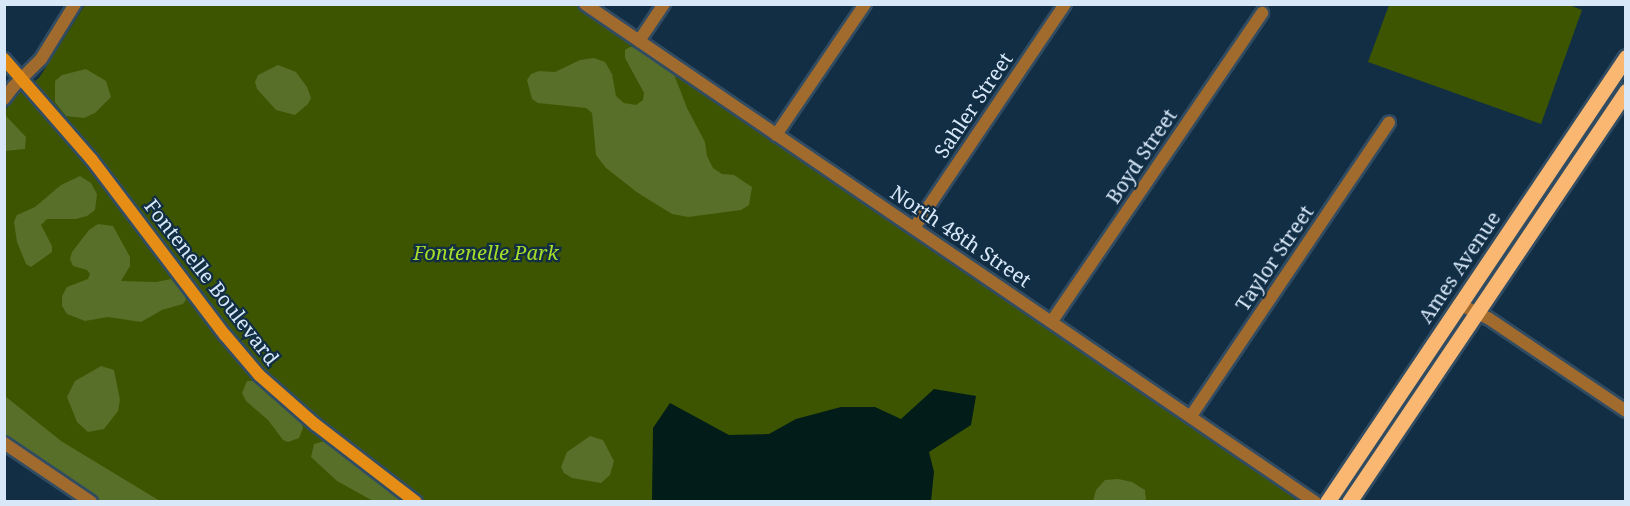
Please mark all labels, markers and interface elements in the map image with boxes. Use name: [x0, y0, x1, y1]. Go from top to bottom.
street label: Sahler Street: [929, 48, 1017, 162]
street label: Boyd Street: [1101, 104, 1181, 208]
street label: North 48th Street: [886, 180, 1036, 292]
street label: Fontenelle Boulevard: [140, 194, 284, 370]
street label: Taylor Street: [1230, 201, 1318, 315]
street label: Ames Avenue: [1413, 207, 1505, 327]
park label: Fontenelle Park: [413, 240, 559, 264]

